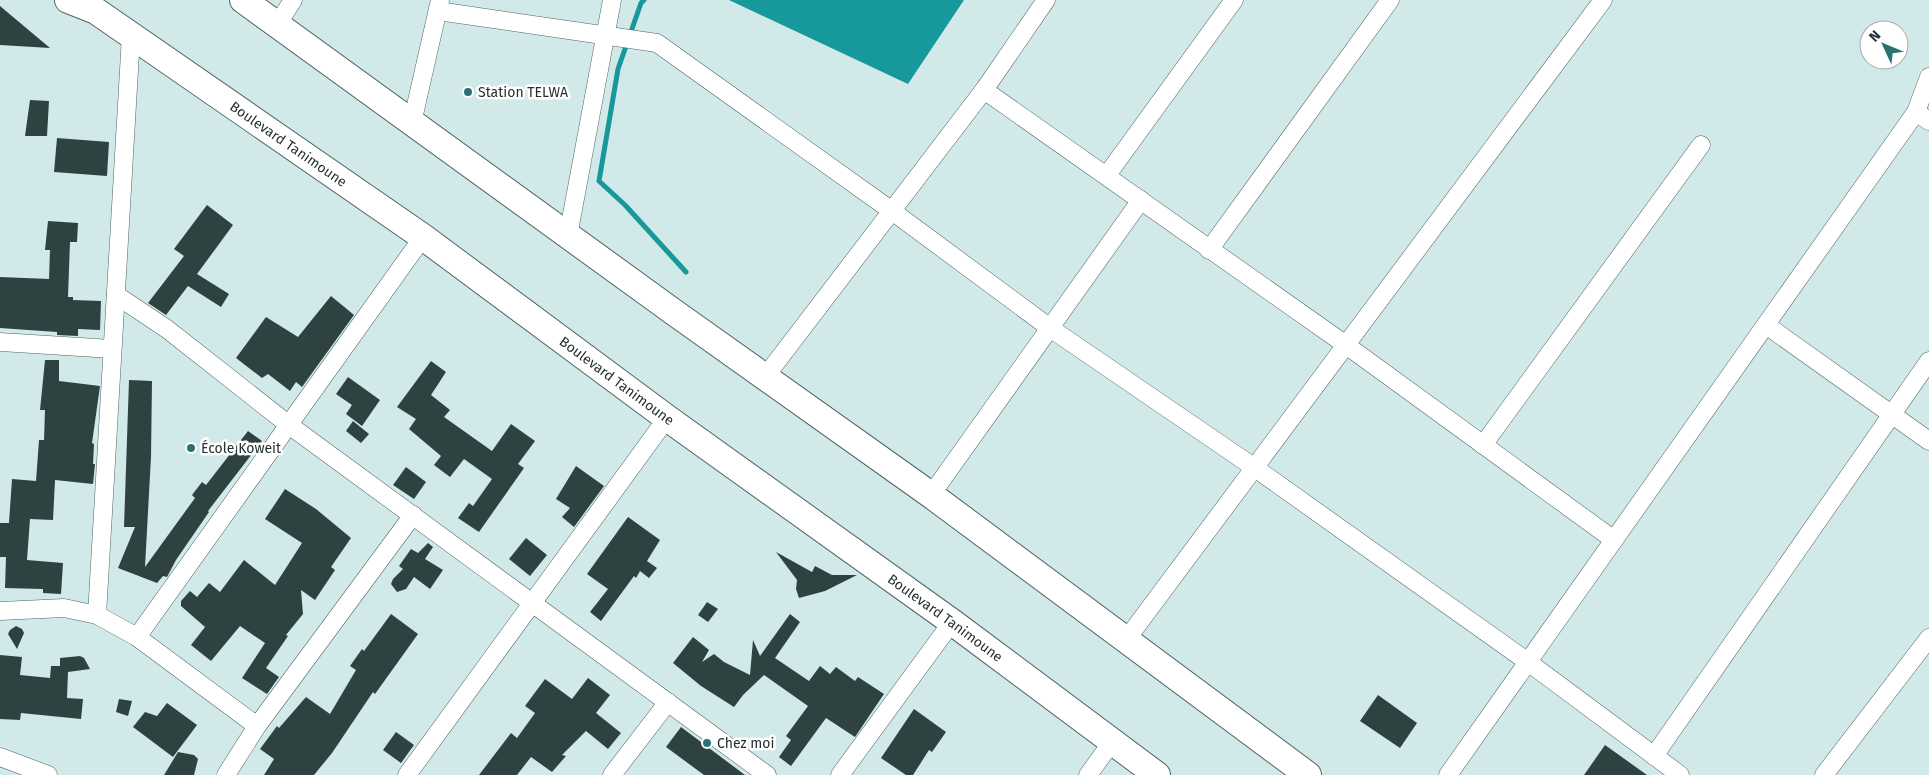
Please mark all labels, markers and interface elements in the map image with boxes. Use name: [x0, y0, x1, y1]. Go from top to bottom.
north arrow: [1859, 20, 1909, 70]
text: N: [1866, 27, 1884, 46]
place label: Station TELWA: [478, 84, 568, 101]
marker: Station TELWA: [462, 86, 474, 98]
street label: Boulevard Tanimoune: [226, 98, 350, 191]
street label: Boulevard Tanimoune: [556, 333, 677, 429]
place label: École Koweit: [201, 439, 282, 457]
marker: École Koweit: [185, 442, 197, 454]
street label: Boulevard Tanimoune: [884, 571, 1006, 666]
place label: Chez moi: [717, 735, 774, 752]
marker: Chez moi: [701, 737, 713, 749]

